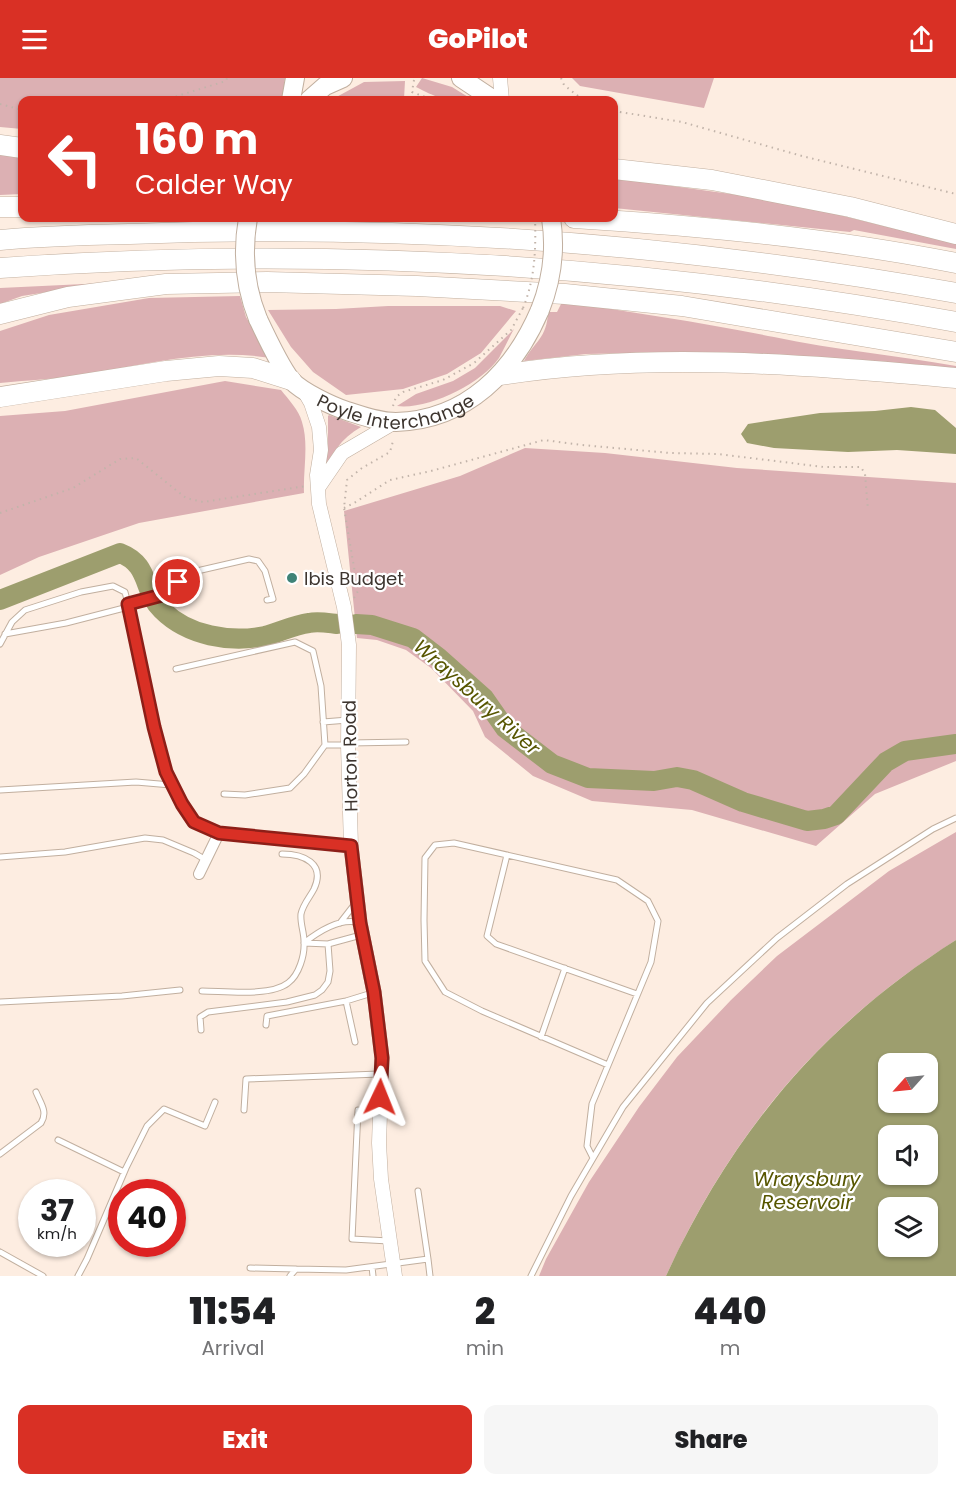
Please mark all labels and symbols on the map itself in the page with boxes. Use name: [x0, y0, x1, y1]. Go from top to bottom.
street label: Poyle Interchange: [315, 381, 477, 405]
text: Poyle Interchange: [313, 387, 479, 435]
pin: [152, 556, 203, 607]
place label: Ibis Budget: [304, 566, 404, 591]
marker: Ibis Budget: [285, 571, 299, 585]
water label: Wraysbury River: [408, 633, 547, 762]
street label: Horton Road: [337, 700, 363, 812]
north arrow: [878, 1053, 938, 1113]
position arrow: [348, 1065, 412, 1129]
water label: Wraysbury Reservoir: [753, 1165, 861, 1216]
speed limit sign: 40: [108, 1179, 186, 1257]

